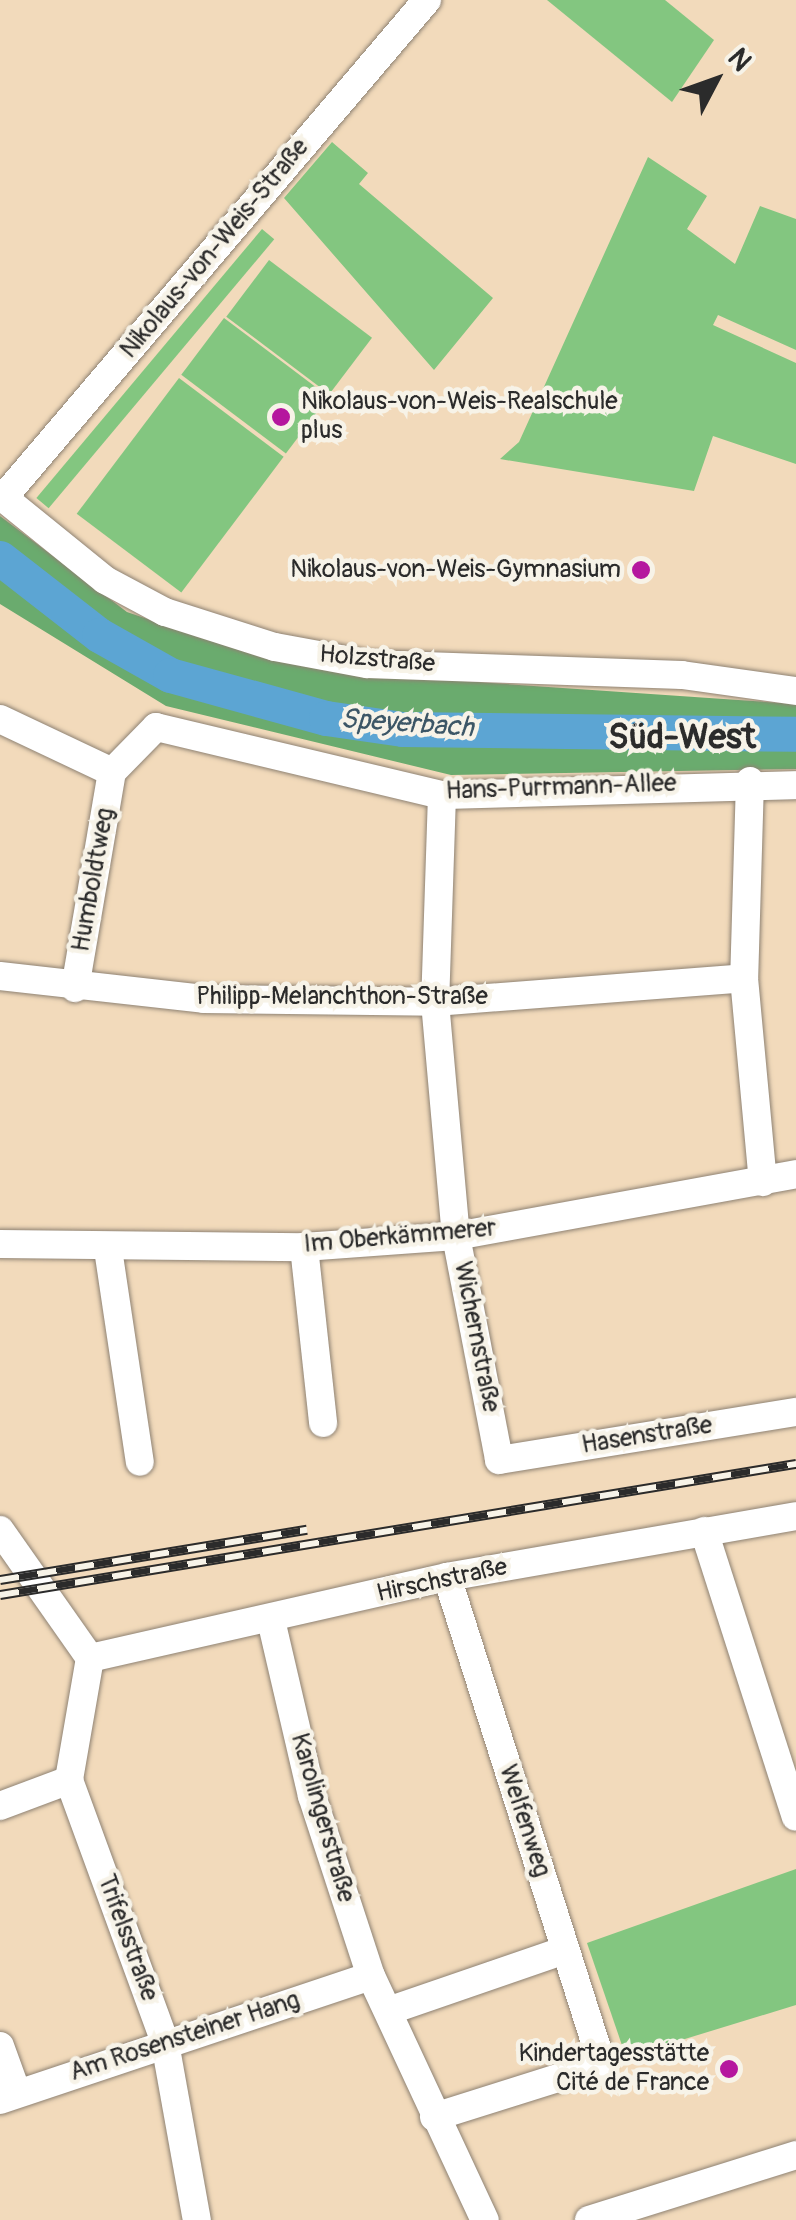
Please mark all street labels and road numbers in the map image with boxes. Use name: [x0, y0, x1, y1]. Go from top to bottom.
street label: Nikolaus-von-Weis-Straße: [114, 133, 316, 365]
street label: Holzstraße: [318, 640, 436, 680]
street label: Hans-Purrmann-Allee: [445, 769, 677, 807]
street label: Humboldtweg: [67, 806, 121, 954]
street label: Philipp-Melanchthon-Straße: [196, 982, 488, 1012]
street label: Im Oberkämmerer: [303, 1214, 497, 1260]
street label: Wichernstraße: [447, 1259, 505, 1415]
street label: Hasenstraße: [580, 1411, 714, 1461]
street label: Hirschstraße: [374, 1553, 510, 1609]
street label: Karolingerstraße: [284, 1730, 360, 1906]
street label: Welfenweg: [492, 1761, 556, 1881]
street label: Trifelsstraße: [90, 1871, 164, 2005]
street label: Am Rosensteiner Hang: [66, 1986, 304, 2088]

